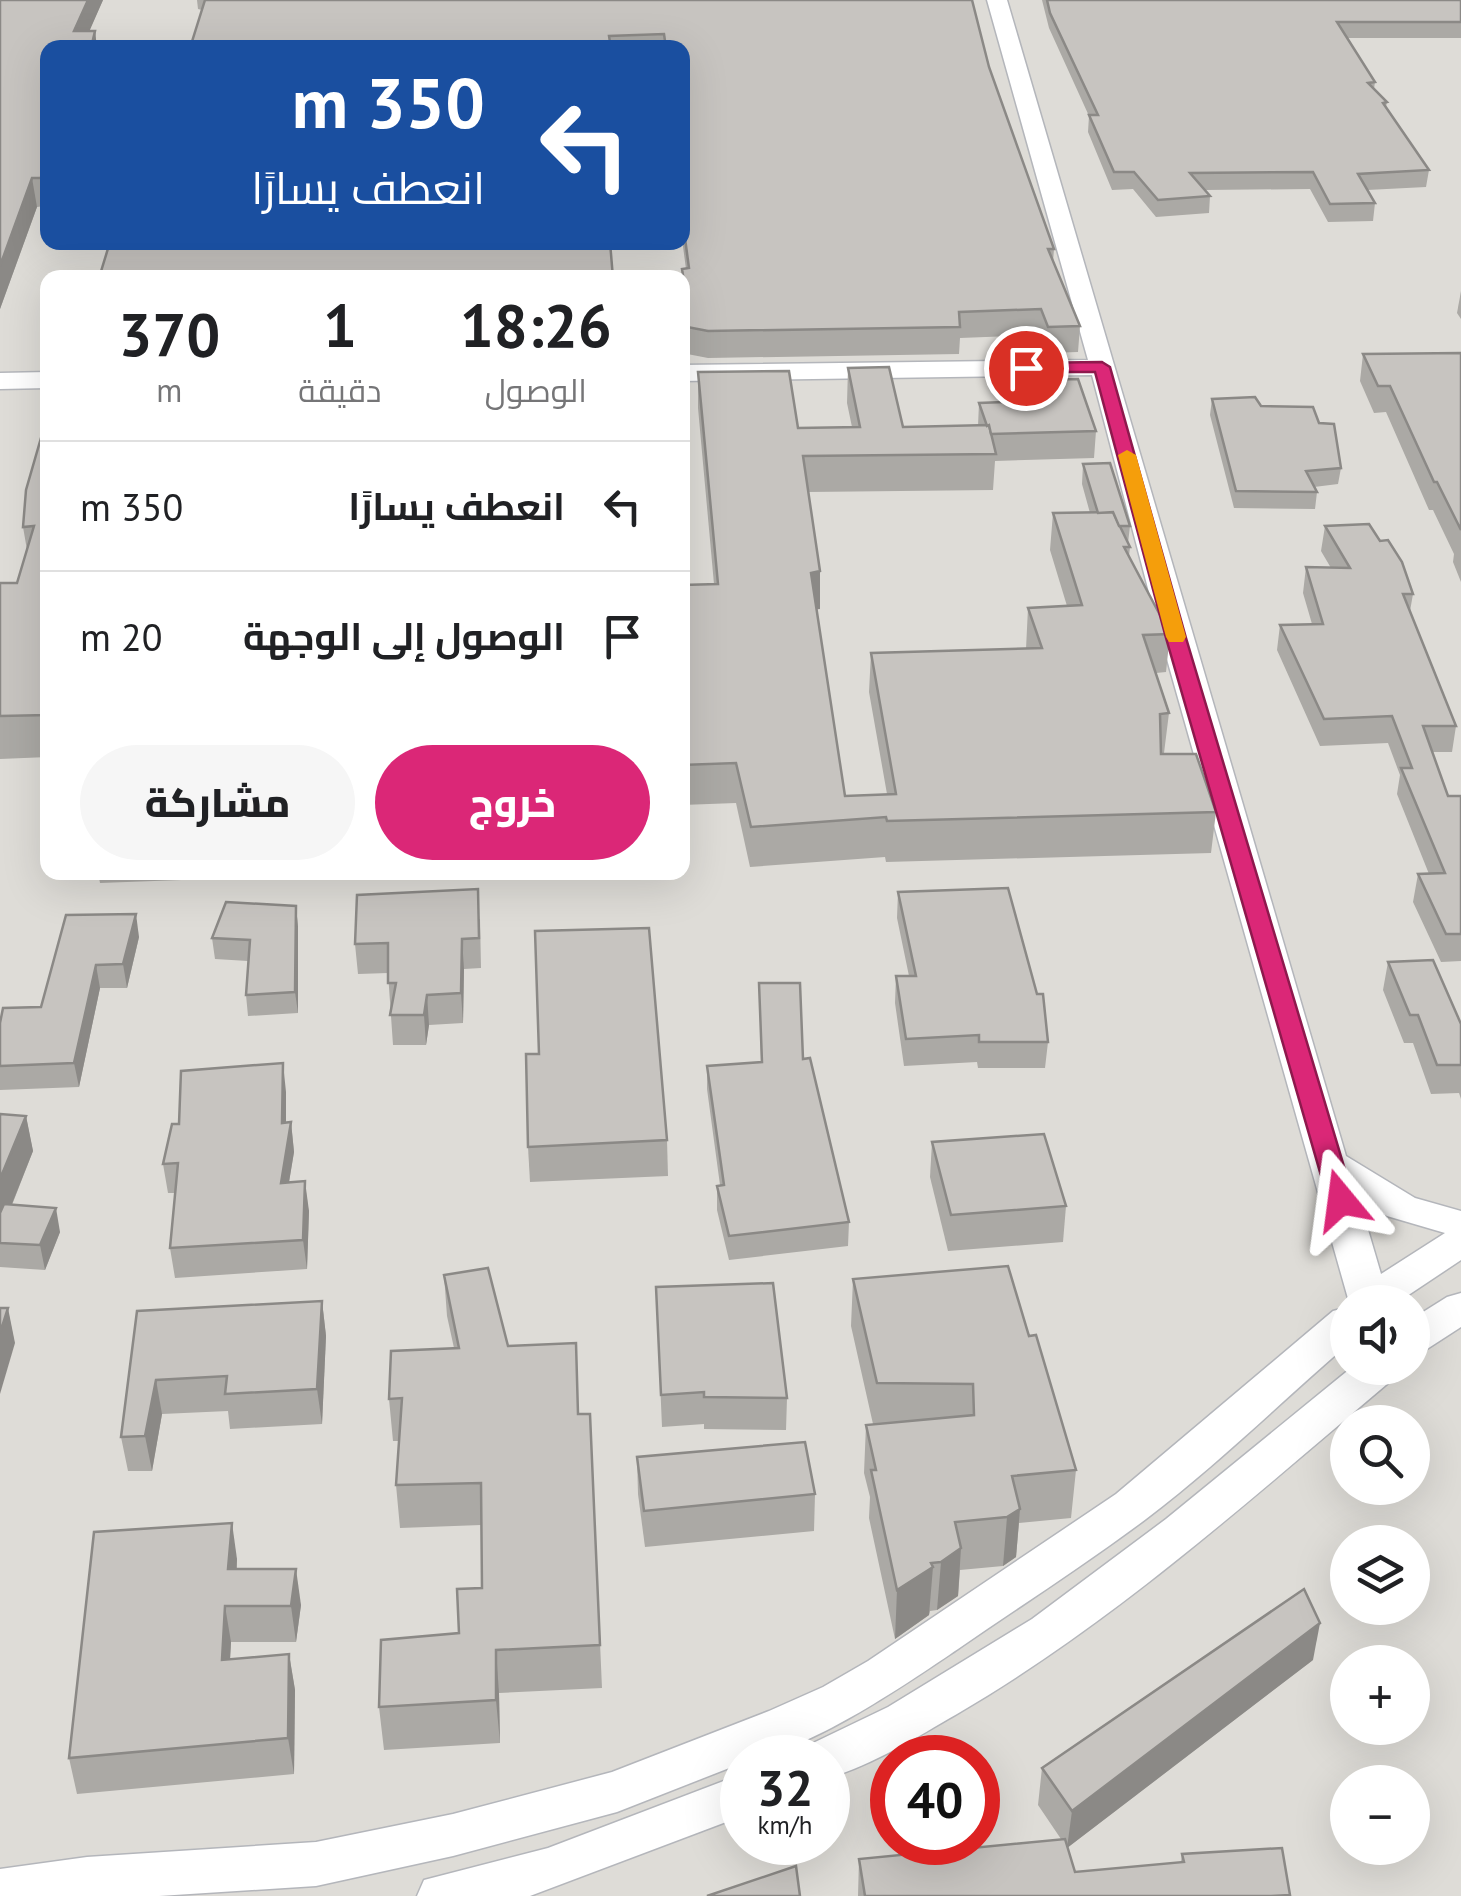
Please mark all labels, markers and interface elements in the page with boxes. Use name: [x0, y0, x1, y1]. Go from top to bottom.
text: 350 m: [292, 57, 485, 147]
icon: left: [520, 80, 650, 210]
text: انعطف يسارًا: [251, 158, 485, 216]
text: 1: [323, 286, 357, 364]
text: 18:26: [460, 286, 612, 364]
text: 370: [118, 295, 220, 373]
pin: [984, 326, 1069, 411]
icon: arrive: [999, 341, 1054, 396]
text: m: [156, 369, 182, 411]
text: دقيقة: [298, 369, 382, 411]
text: الوصول: [485, 369, 587, 411]
icon: left: [595, 479, 650, 534]
text: انعطف يسارًا: [348, 481, 565, 530]
text: 350 m: [80, 482, 183, 531]
icon: arrive: [595, 609, 650, 664]
text: الوصول إلى الوجهة: [243, 611, 565, 660]
text: 20 m: [80, 612, 162, 661]
button: مشاركة: [80, 745, 355, 860]
button: خروج: [375, 745, 650, 860]
position arrow: [1289, 1148, 1393, 1252]
map controls: [1330, 1285, 1430, 1865]
button: sound: [1330, 1285, 1430, 1385]
button: search: [1330, 1405, 1430, 1505]
button: layers: [1330, 1525, 1430, 1625]
button: +: [1330, 1645, 1430, 1745]
speed limit sign: 40: [870, 1735, 1000, 1865]
text: 32: [757, 1755, 813, 1820]
button: −: [1330, 1765, 1430, 1865]
text: km/h: [758, 1809, 812, 1841]

